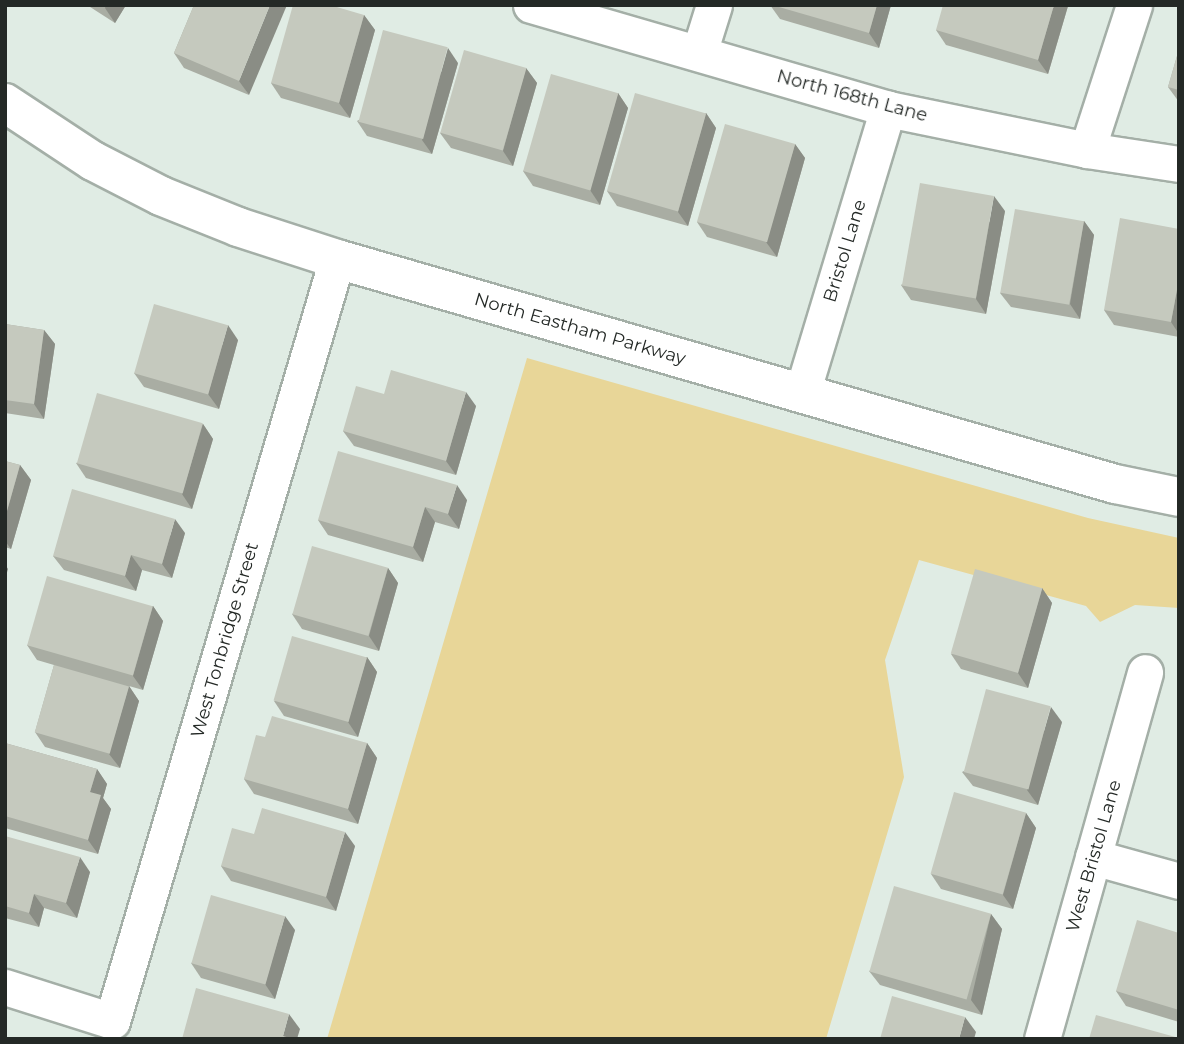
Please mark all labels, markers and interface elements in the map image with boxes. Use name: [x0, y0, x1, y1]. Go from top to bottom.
street label: North 168th Lane: [774, 66, 930, 126]
street label: Bristol Lane: [819, 197, 871, 305]
street label: North Eastham Parkway: [472, 288, 688, 370]
street label: West Tonbridge Street: [187, 540, 263, 740]
street label: West Bristol Lane: [1062, 778, 1126, 934]

